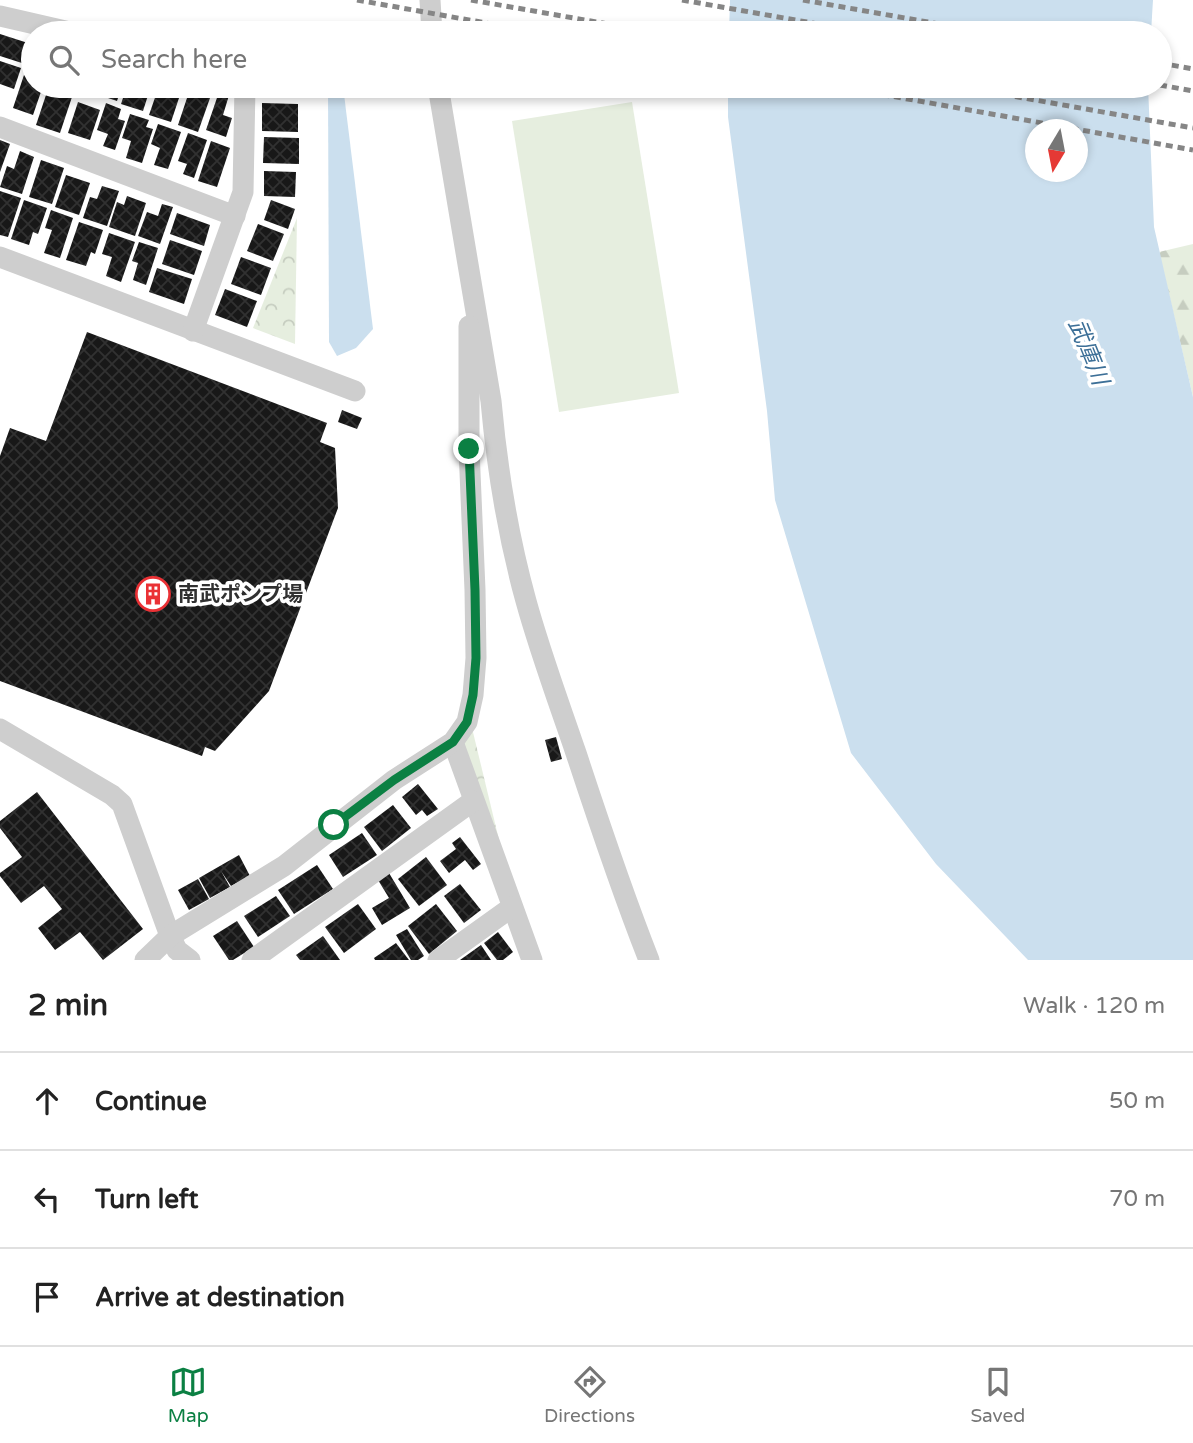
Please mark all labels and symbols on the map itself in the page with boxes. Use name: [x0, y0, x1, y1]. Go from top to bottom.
north arrow: [1025, 119, 1088, 182]
water label: 武庫川: [1062, 315, 1115, 392]
route end: [453, 433, 484, 464]
building icon: 南武ポンプ場: [134, 575, 172, 613]
place label: 南武ポンプ場: [178, 582, 303, 607]
route start: [318, 809, 349, 840]

